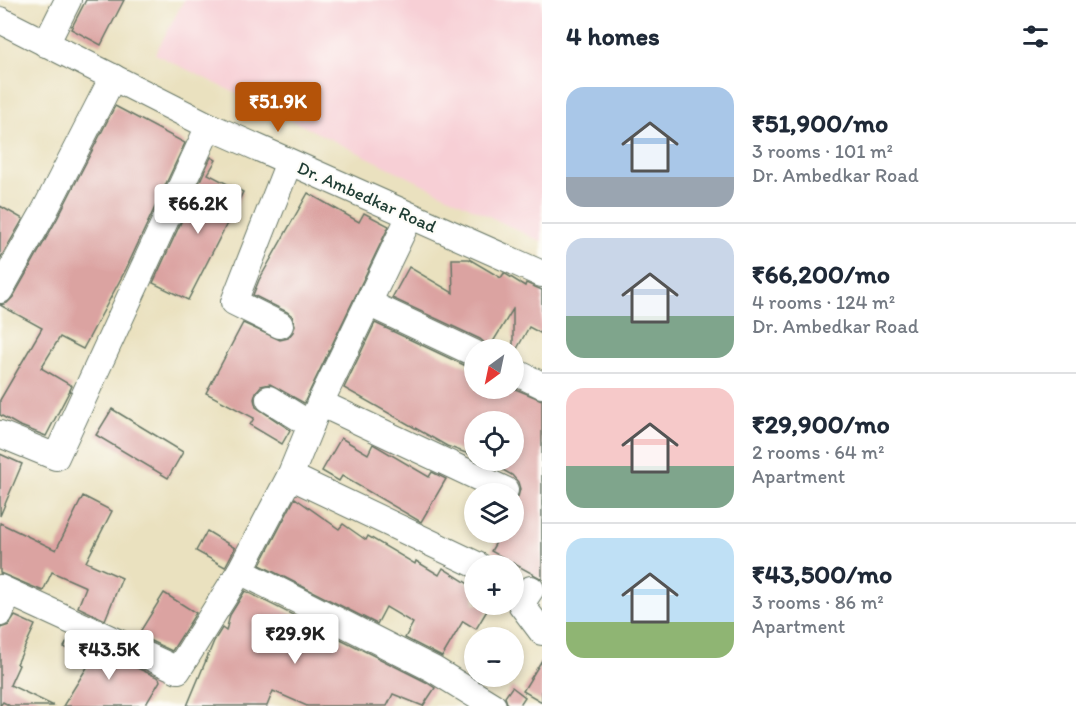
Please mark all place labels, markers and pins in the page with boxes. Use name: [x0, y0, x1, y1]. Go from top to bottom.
pin: ₹51.9K: [229, 82, 327, 133]
pin: ₹66.2K: [149, 184, 247, 235]
pin: ₹29.9K: [246, 614, 344, 665]
pin: ₹43.5K: [60, 630, 158, 681]

